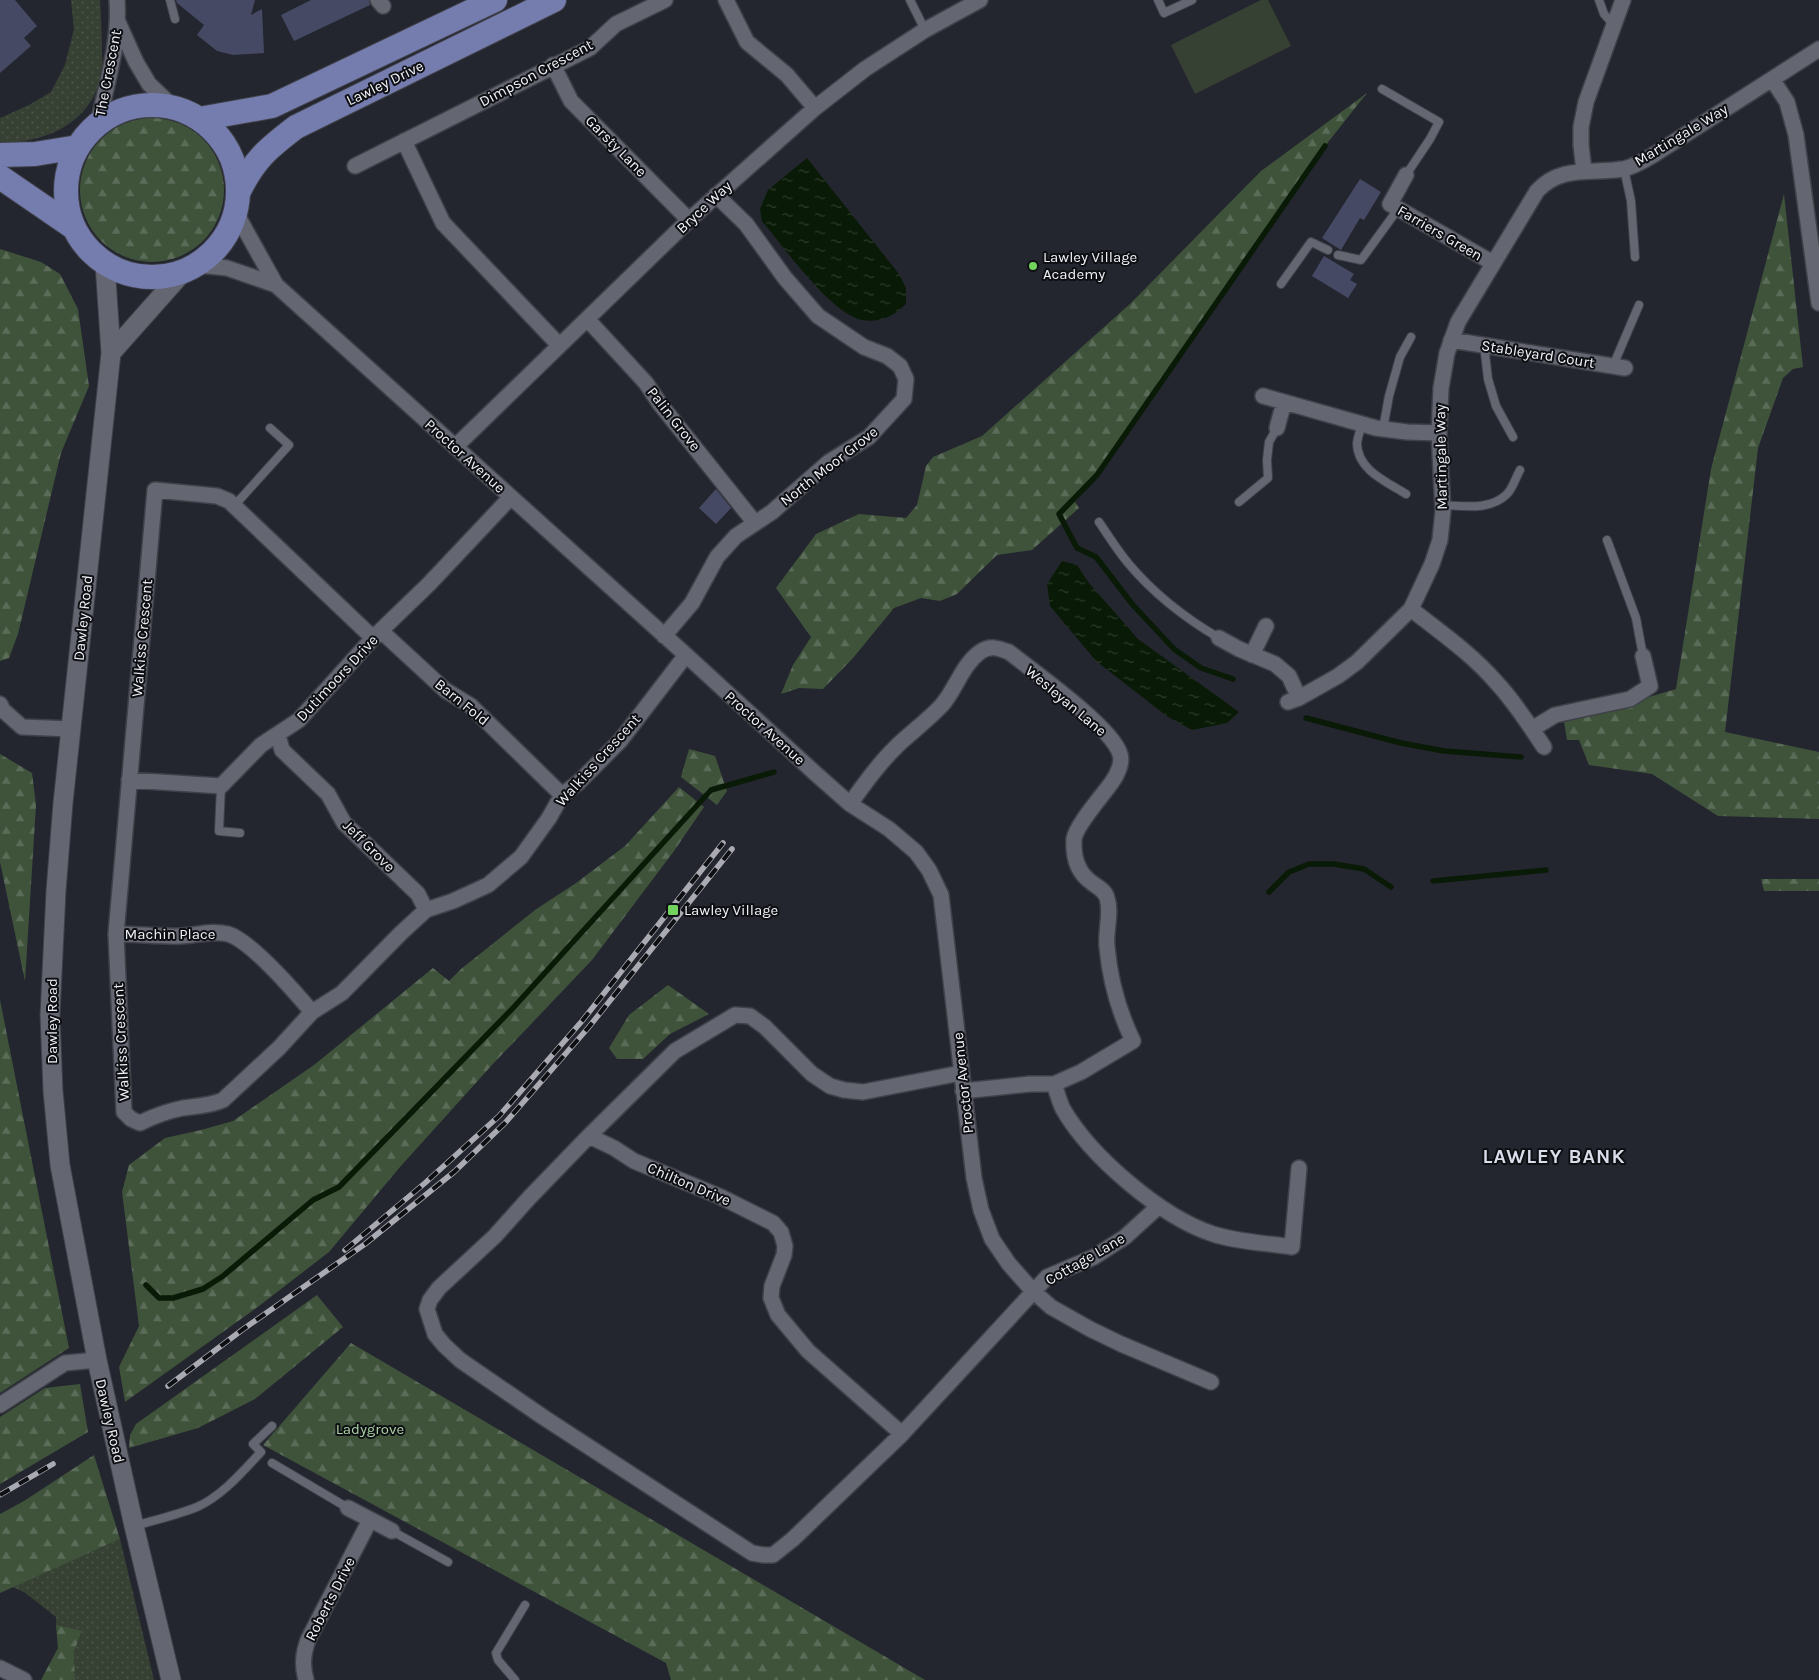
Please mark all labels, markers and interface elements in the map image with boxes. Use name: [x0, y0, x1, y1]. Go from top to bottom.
street label: The Crescent: [91, 28, 125, 118]
street label: Dimpson Crescent: [476, 35, 596, 111]
street label: Lawley Drive: [343, 57, 427, 109]
street label: Martingale Way: [1631, 100, 1731, 170]
street label: Garsty Lane: [582, 112, 650, 180]
street label: Bryce Way: [673, 177, 735, 237]
street label: Farriers Green: [1394, 201, 1486, 265]
place label: Lawley Village Academy: [1043, 248, 1137, 283]
marker: Lawley Village Academy: [1027, 260, 1039, 272]
street label: Stableyard Court: [1480, 336, 1596, 372]
street label: Palin Grove: [643, 383, 705, 455]
street label: Martingale Way: [1431, 404, 1451, 510]
street label: Proctor Avenue: [421, 415, 509, 497]
street label: North Moor Grove: [777, 422, 881, 510]
street label: Dawley Road: [70, 574, 96, 662]
street label: Walkiss Crescent: [128, 578, 156, 698]
street label: Dutimoors Drive: [292, 631, 382, 725]
street label: Wesleyan Lane: [1022, 662, 1110, 740]
street label: Barn Fold: [431, 675, 493, 729]
street label: Proctor Avenue: [721, 687, 809, 769]
street label: Walkiss Crescent: [552, 710, 644, 810]
street label: Jeff Grove: [339, 816, 399, 876]
place label: Lawley Village: [684, 901, 778, 919]
marker: Lawley Village: [666, 903, 680, 917]
street label: Machin Place: [124, 925, 216, 943]
street label: Dawley Road: [43, 978, 61, 1064]
street label: Walkiss Crescent: [109, 982, 133, 1101]
street label: Proctor Avenue: [949, 1031, 977, 1135]
district label: LAWLEY BANK: [1483, 1145, 1625, 1168]
street label: Chilton Drive: [645, 1158, 733, 1210]
street label: Cottage Lane: [1042, 1229, 1128, 1289]
street label: Dawley Road: [92, 1377, 128, 1465]
park label: Ladygrove: [336, 1420, 404, 1438]
street label: Roberts Drive: [301, 1554, 359, 1644]

